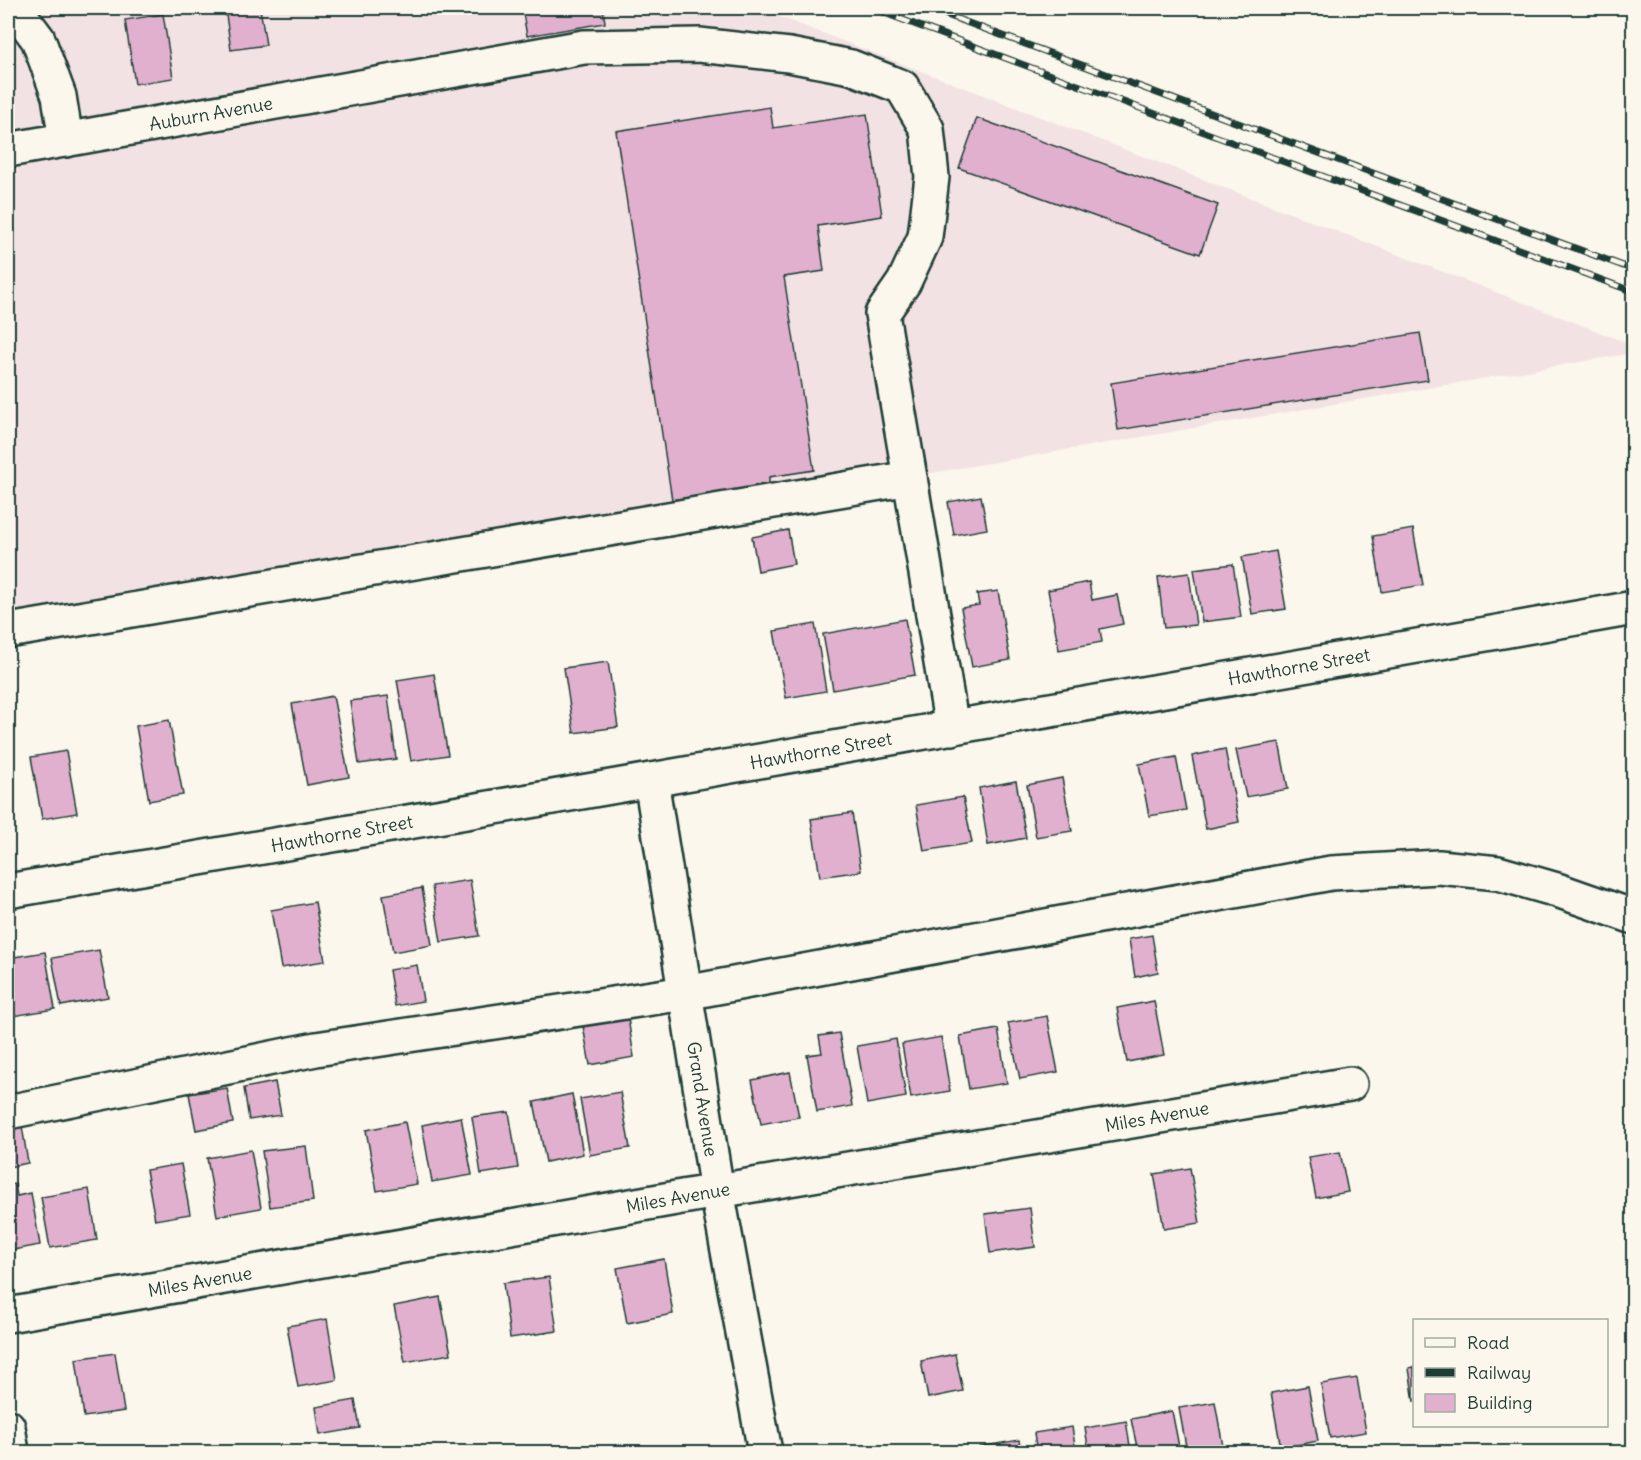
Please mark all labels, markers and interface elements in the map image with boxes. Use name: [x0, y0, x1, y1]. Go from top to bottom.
street label: Auburn Avenue: [147, 91, 274, 136]
street label: Hawthorne Street: [1226, 643, 1372, 690]
street label: Hawthorne Street: [748, 727, 894, 774]
street label: Hawthorne Street: [269, 810, 415, 857]
street label: Grand Avenue: [682, 1040, 723, 1158]
street label: Miles Avenue: [1103, 1096, 1211, 1137]
street label: Miles Avenue: [624, 1177, 732, 1218]
street label: Miles Avenue: [146, 1261, 254, 1302]
legend: [1413, 1319, 1608, 1427]
text: Road: [1467, 1331, 1510, 1354]
text: Railway: [1467, 1361, 1531, 1384]
text: Building: [1467, 1391, 1532, 1414]

